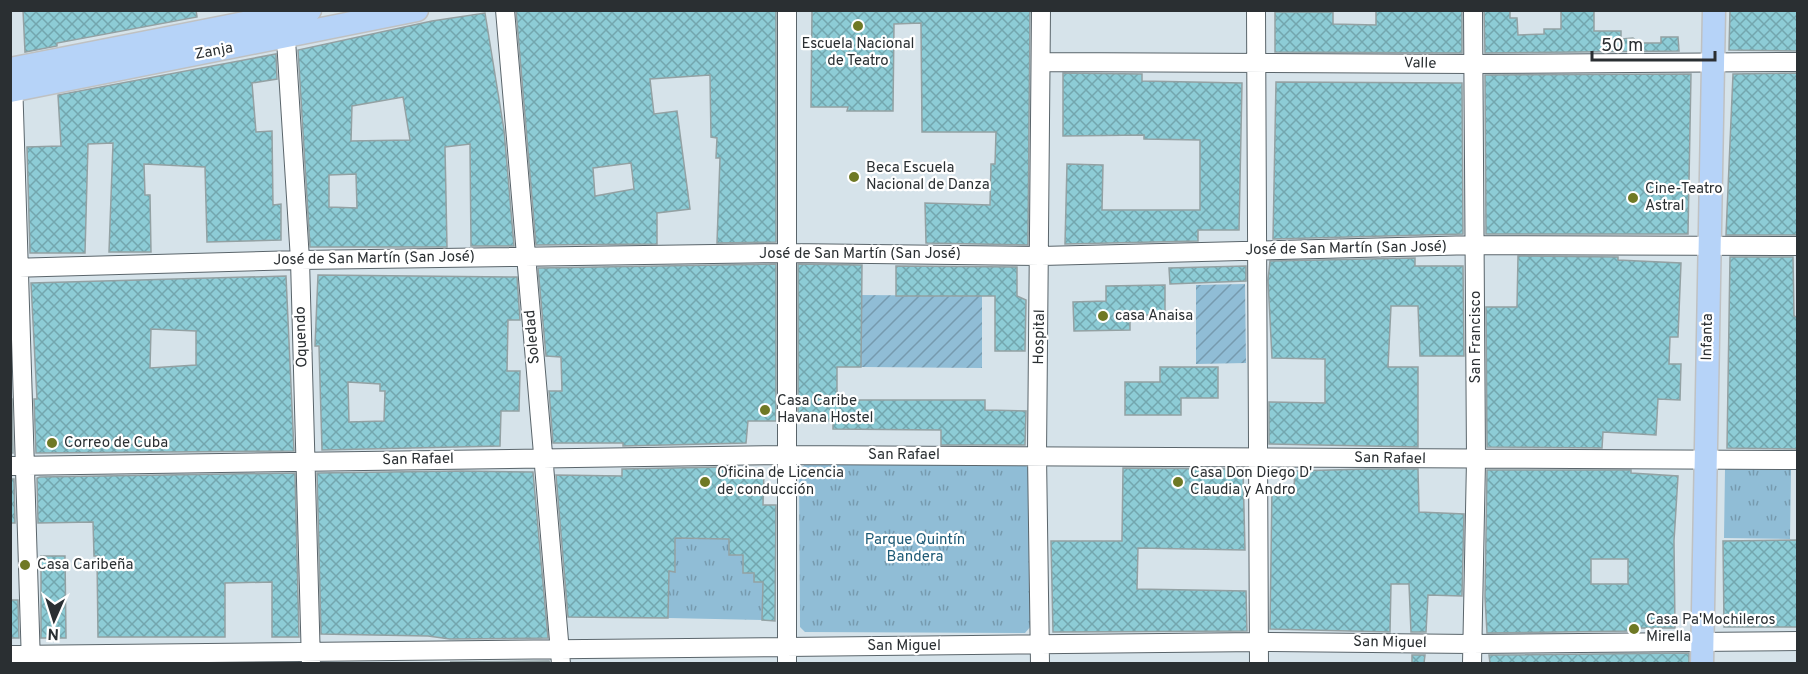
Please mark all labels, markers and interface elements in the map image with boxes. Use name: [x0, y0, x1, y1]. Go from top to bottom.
marker: Escuela Nacional de Teatro: [851, 19, 865, 33]
scale bar: [1592, 24, 1715, 62]
place label: Escuela Nacional de Teatro: [802, 35, 914, 71]
text: 50 m: [1601, 35, 1643, 58]
street label: Zanja: [193, 39, 235, 65]
street label: Valle: [1404, 54, 1436, 74]
place label: Beca Escuela Nacional de Danza: [866, 159, 990, 195]
marker: Beca Escuela Nacional de Danza: [847, 170, 861, 184]
place label: Cine-Teatro Astral: [1645, 180, 1723, 216]
marker: Cine-Teatro Astral: [1626, 191, 1640, 205]
street label: José de San Martín (San José): [1245, 238, 1447, 260]
street label: José de San Martín (San José): [759, 245, 961, 264]
street label: José de San Martín (San José): [273, 248, 475, 270]
street label: San Francisco: [1467, 291, 1486, 383]
street label: Oquendo: [291, 306, 313, 368]
place label: casa Anaisa: [1115, 307, 1193, 326]
street label: Soledad: [521, 309, 545, 365]
street label: Hospital: [1030, 309, 1050, 365]
marker: casa Anaisa: [1096, 309, 1110, 323]
street label: Infanta: [1698, 313, 1718, 361]
place label: Casa Caribe Havana Hostel: [777, 392, 873, 428]
marker: Casa Caribe Havana Hostel: [758, 403, 772, 417]
place label: Correo de Cuba: [64, 434, 168, 453]
marker: Correo de Cuba: [45, 436, 59, 450]
street label: San Rafael: [868, 446, 940, 465]
street label: San Rafael: [1354, 449, 1426, 469]
street label: San Rafael: [382, 450, 454, 470]
place label: Oficina de Licencia de conducción: [717, 464, 844, 500]
place label: Casa Don Diego D' Claudia y Andro: [1190, 464, 1312, 500]
marker: Oficina de Licencia de conducción: [698, 475, 712, 489]
marker: Casa Don Diego D' Claudia y Andro: [1171, 475, 1185, 489]
park label: Parque Quintín Bandera: [865, 531, 965, 567]
place label: Casa Caribeña: [37, 556, 133, 575]
marker: Casa Caribeña: [18, 558, 32, 572]
north arrow: [24, 590, 84, 650]
place label: Casa Pa'Mochileros Mirella: [1646, 611, 1775, 647]
marker: Casa Pa'Mochileros Mirella: [1627, 622, 1641, 636]
text: N: [47, 623, 60, 643]
street label: San Miguel: [1353, 633, 1427, 653]
street label: San Miguel: [867, 637, 941, 656]

